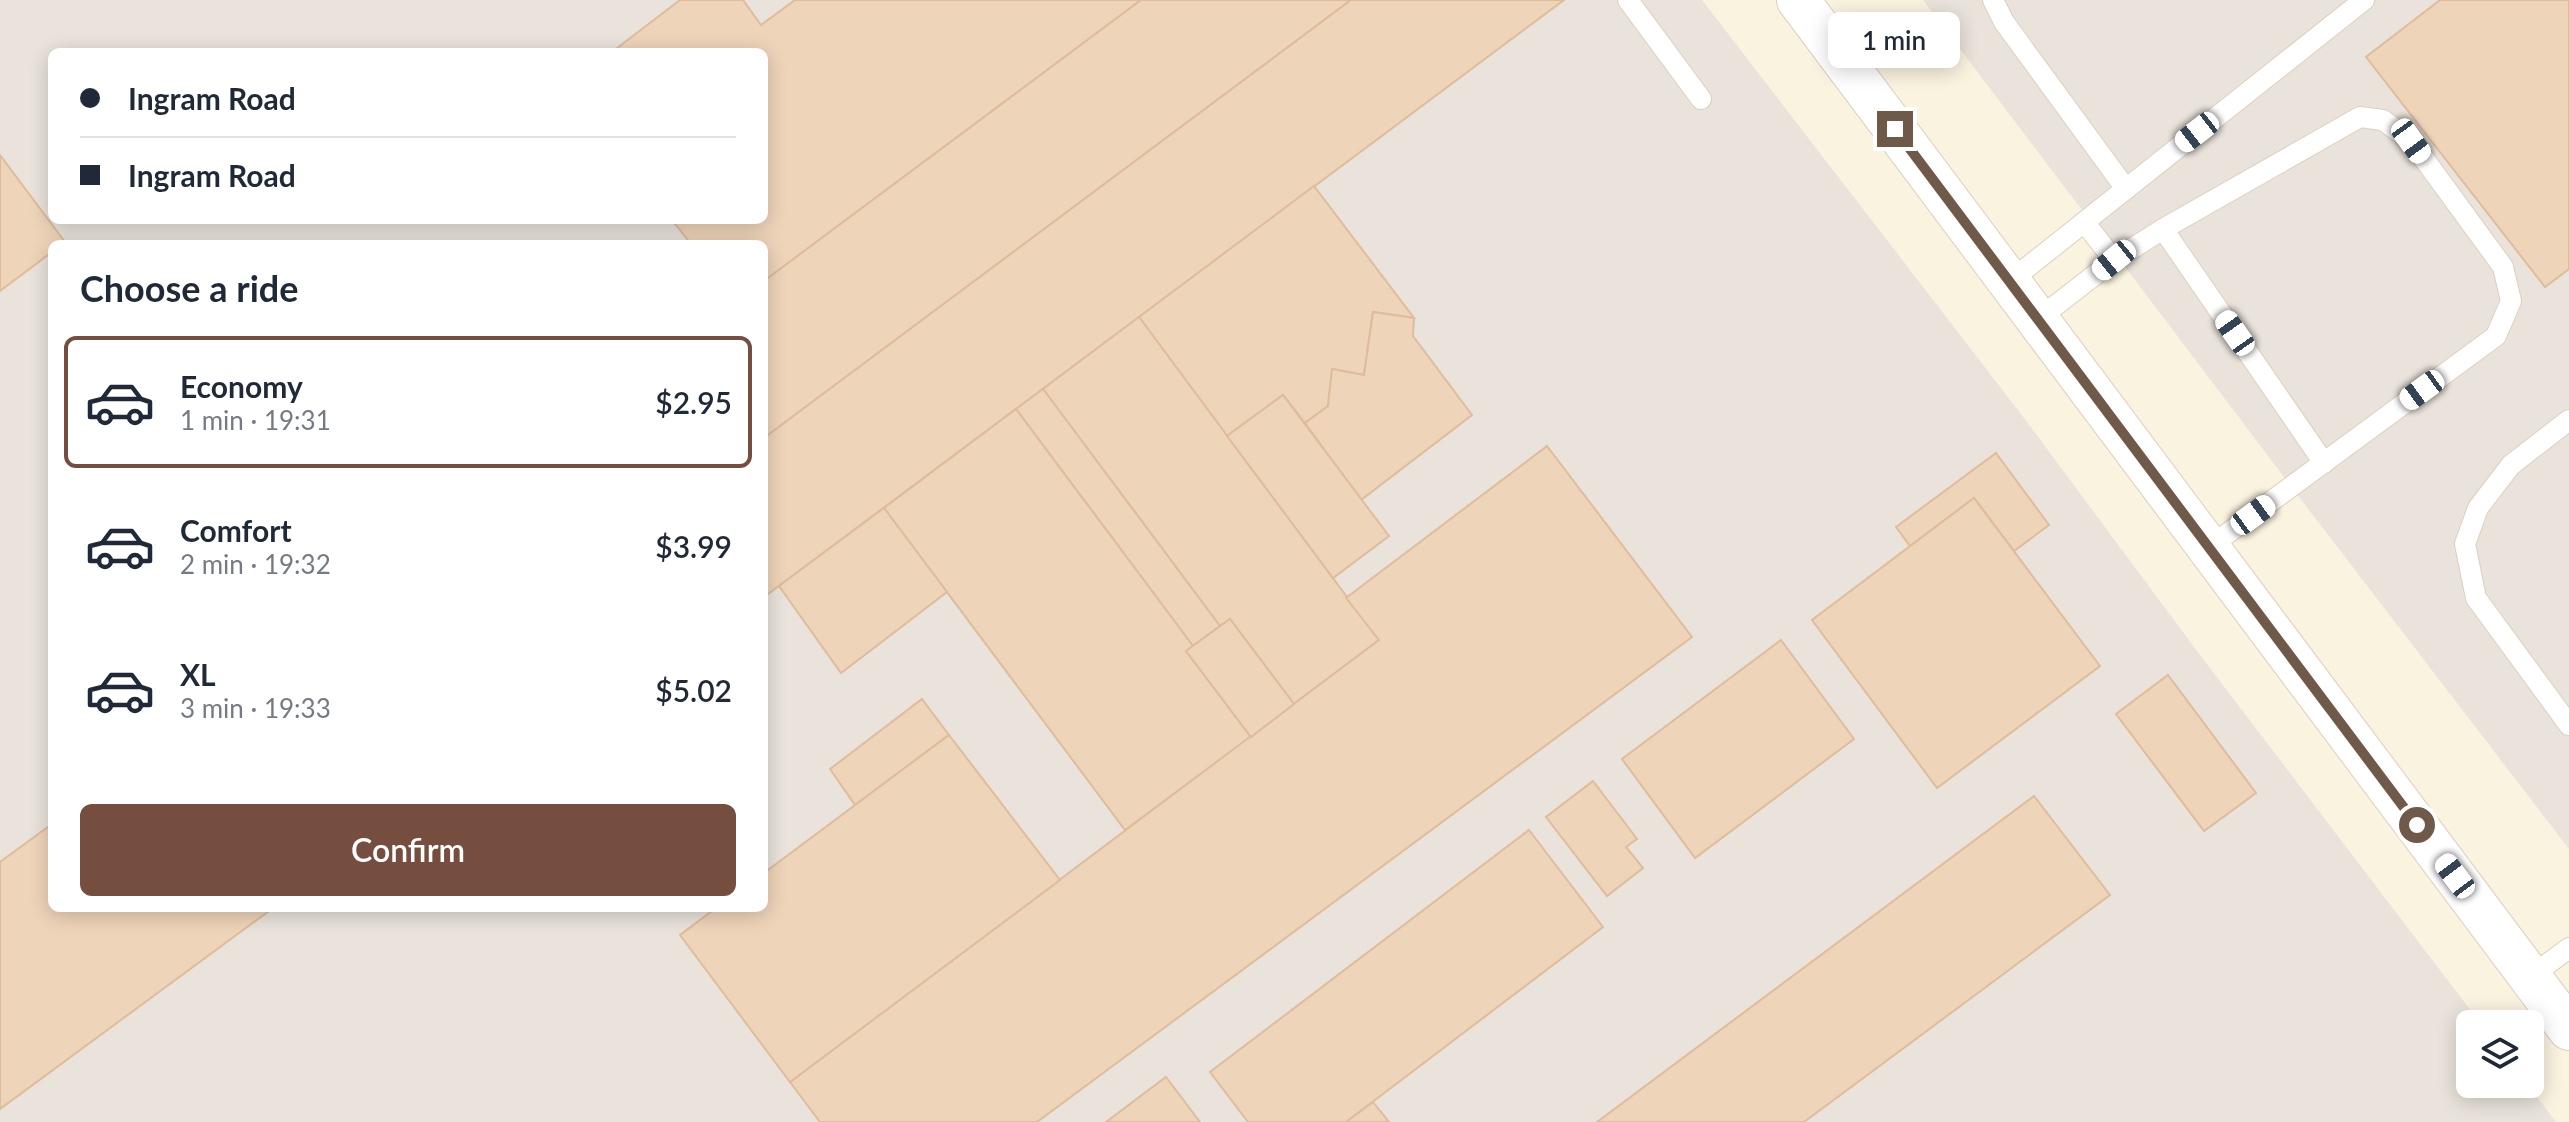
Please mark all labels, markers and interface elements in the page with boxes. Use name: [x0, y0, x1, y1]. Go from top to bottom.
callout: 1 min: [1829, 13, 1961, 69]
text: 1 min: [1862, 24, 1926, 56]
text: Ingram Road: [128, 80, 296, 116]
car: [2171, 108, 2223, 156]
route end: [1877, 111, 1913, 147]
car: [2387, 115, 2435, 167]
text: Ingram Road: [128, 157, 296, 193]
car: [2088, 236, 2140, 284]
text: Choose a ride: [80, 266, 299, 310]
car: [2211, 306, 2259, 360]
icon: car: [84, 366, 156, 438]
car: [2396, 366, 2448, 414]
text: Economy: [180, 368, 303, 404]
text: $2.95: [655, 384, 732, 420]
text: 1 min · 19:31: [180, 404, 331, 436]
car: [2227, 491, 2279, 539]
icon: car: [84, 510, 156, 582]
text: Comfort: [180, 512, 292, 548]
text: $3.99: [655, 528, 732, 564]
text: 2 min · 19:32: [180, 548, 331, 580]
icon: car: [84, 654, 156, 726]
text: XL: [180, 656, 216, 692]
text: $5.02: [655, 672, 732, 708]
text: 3 min · 19:33: [180, 692, 331, 724]
button: Confirm: [80, 804, 736, 896]
route start: [2399, 807, 2435, 843]
car: [2431, 850, 2479, 902]
map controls: [2456, 1010, 2544, 1098]
button: layers: [2456, 1010, 2544, 1098]

